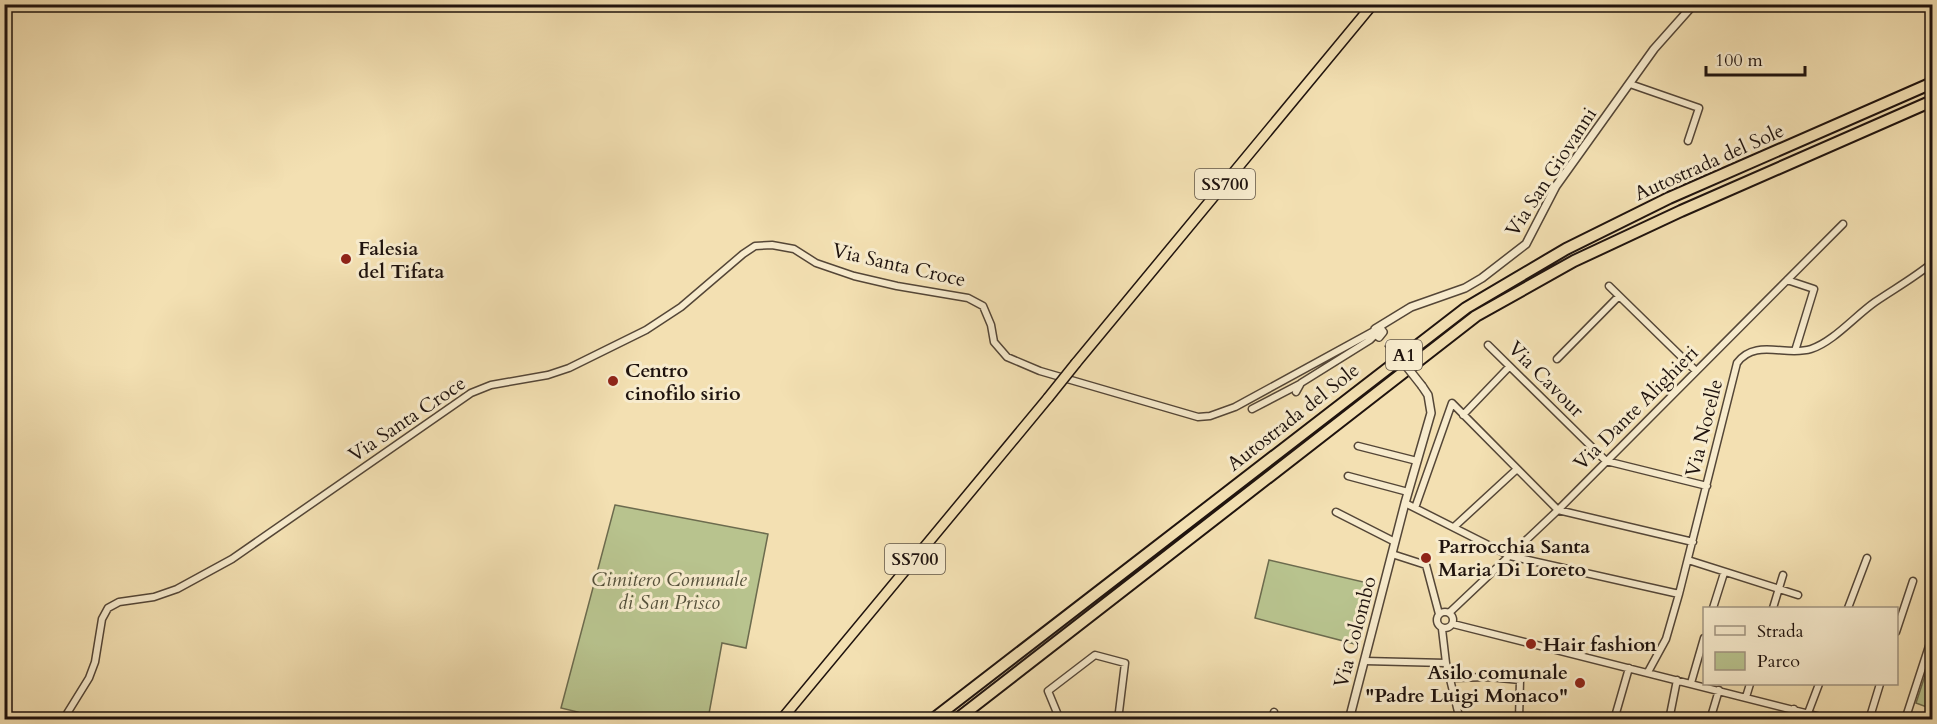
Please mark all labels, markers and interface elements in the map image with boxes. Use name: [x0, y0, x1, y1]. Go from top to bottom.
scale bar: [1706, 39, 1805, 77]
text: 100 m: [1715, 48, 1763, 73]
street label: Via San Giovanni: [1499, 102, 1603, 242]
street label: Autostrada del Sole: [1630, 117, 1788, 207]
road number: SS700: [1195, 169, 1255, 199]
place label: Falesia del Tifata: [358, 235, 444, 285]
street label: Via Santa Croce: [830, 237, 968, 293]
marker: Falesia del Tifata: [339, 252, 353, 266]
street label: Via Cavour: [1502, 335, 1591, 424]
street label: Via Dante Alighieri: [1568, 339, 1705, 476]
road number: A1: [1386, 340, 1422, 370]
place label: Centro cinofilo sirio: [625, 357, 741, 407]
street label: Autostrada del Sole: [1221, 357, 1365, 477]
street label: Via Santa Croce: [343, 370, 471, 468]
marker: Centro cinofilo sirio: [606, 374, 620, 388]
street label: Via Nocelle: [1679, 376, 1729, 480]
place label: Parrocchia Santa Maria Di Loreto: [1438, 533, 1590, 583]
road number: SS700: [885, 544, 945, 574]
marker: Parrocchia Santa Maria Di Loreto: [1419, 551, 1433, 565]
park label: Cimitero Comunale di San Prisco: [591, 566, 747, 616]
street label: Via Colombo: [1327, 573, 1383, 691]
legend: [1703, 607, 1898, 685]
text: Strada: [1757, 619, 1804, 644]
place label: Hair fashion: [1543, 631, 1657, 658]
marker: Hair fashion: [1524, 637, 1538, 651]
text: Parco: [1757, 649, 1800, 674]
place label: Asilo comunale "Padre Luigi Monaco": [1365, 659, 1568, 709]
marker: Asilo comunale "Padre Luigi Monaco": [1573, 676, 1587, 690]

